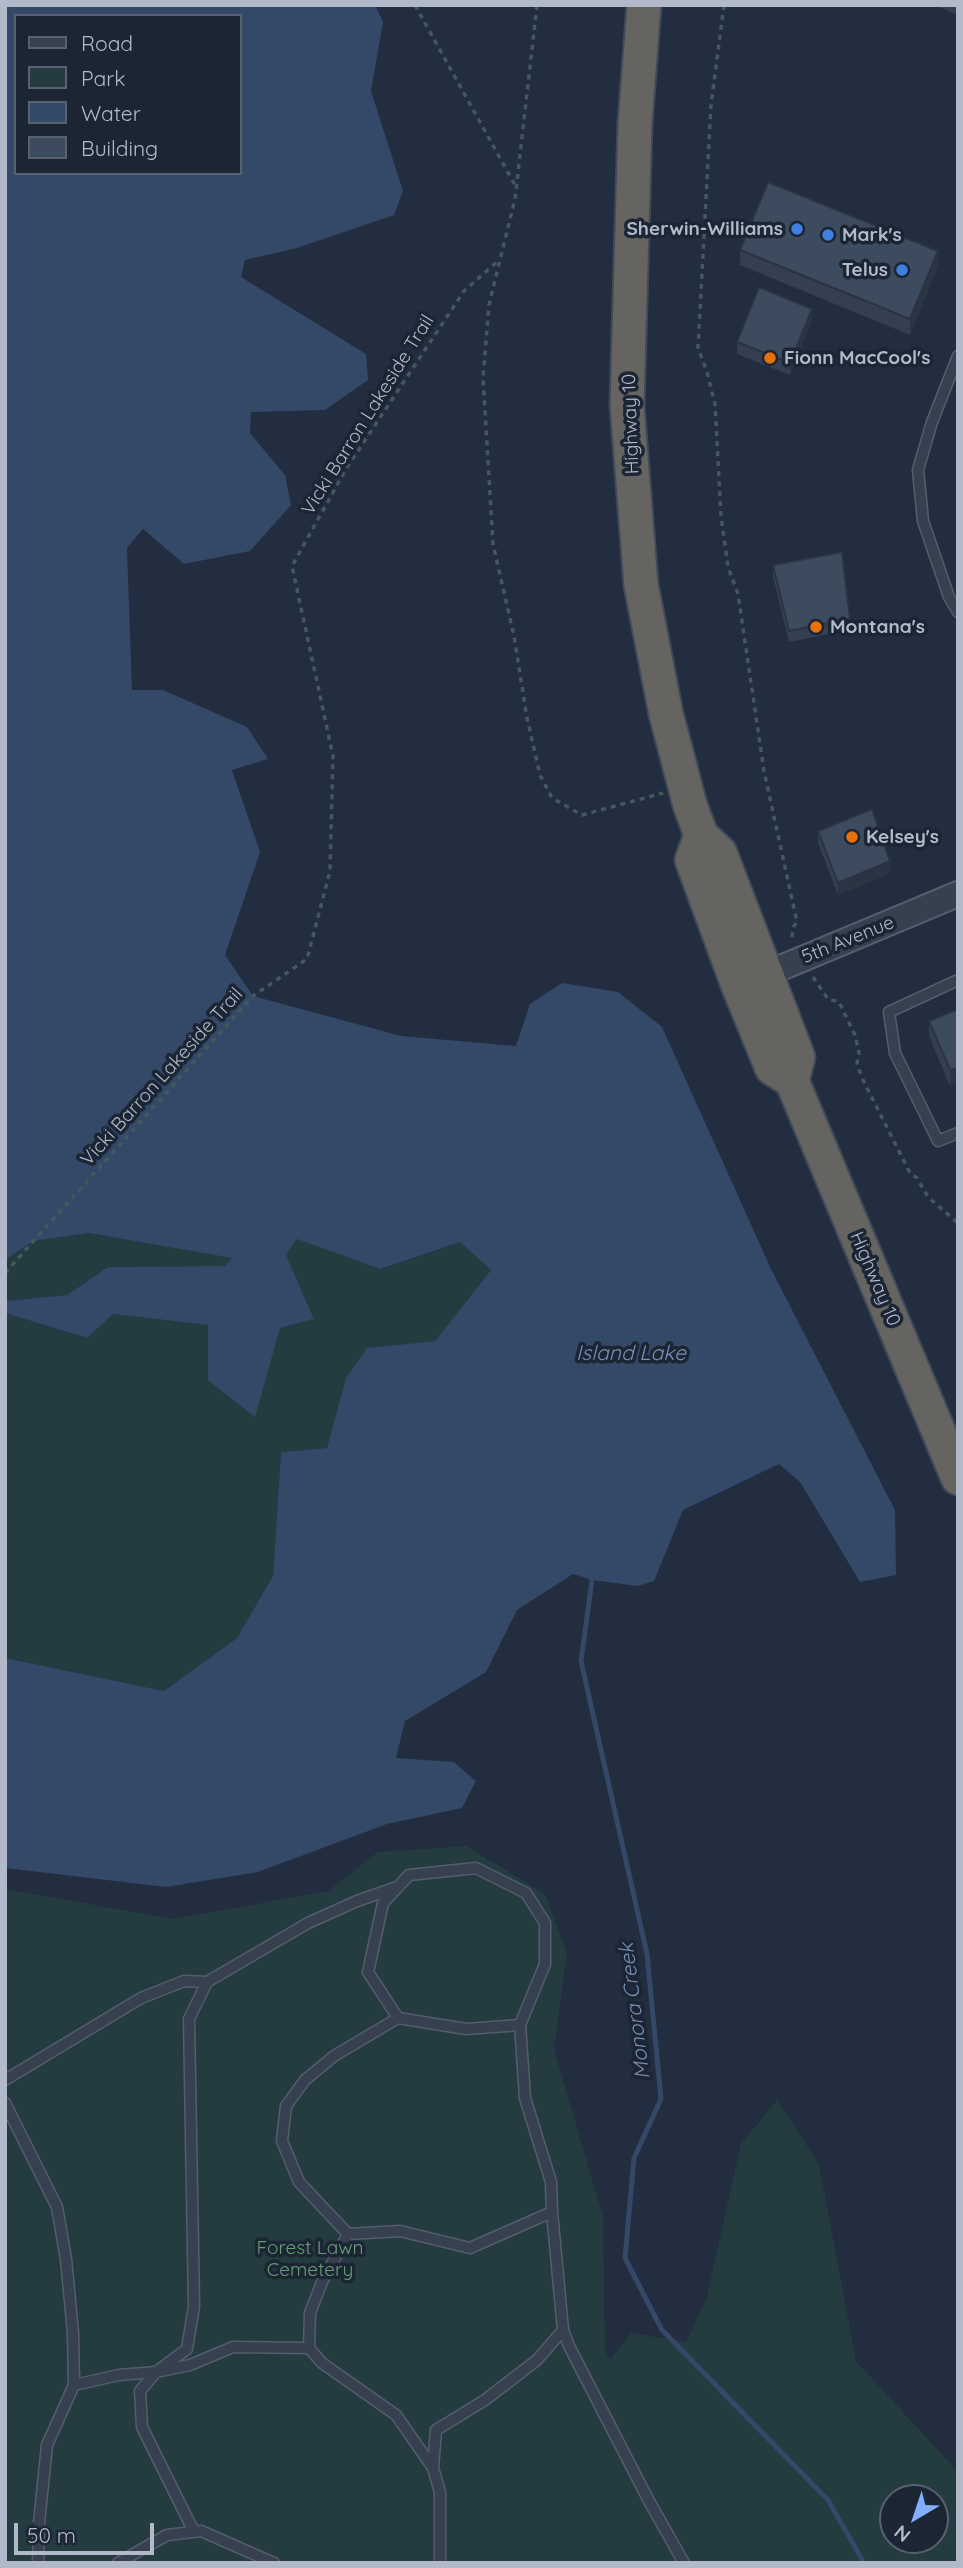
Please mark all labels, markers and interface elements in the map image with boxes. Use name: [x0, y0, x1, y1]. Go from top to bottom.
legend: [14, 14, 242, 175]
text: Road: [81, 30, 133, 56]
text: Park: [81, 65, 125, 91]
text: Water: [81, 100, 141, 126]
text: Building: [81, 135, 158, 161]
place label: Sherwin-Williams: [626, 218, 783, 240]
marker: Sherwin-Williams: [789, 221, 805, 237]
place label: Mark's: [842, 224, 902, 246]
marker: Mark's: [820, 227, 836, 243]
place label: Telus: [842, 259, 888, 281]
marker: Telus: [894, 262, 910, 278]
street label: Vicki Barron Lakeside Trail: [297, 311, 439, 519]
place label: Fionn MacCool's: [784, 347, 930, 369]
marker: Fionn MacCool's: [762, 350, 778, 366]
street label: Highway 10: [618, 373, 644, 475]
place label: Montana's: [830, 616, 925, 638]
marker: Montana's: [808, 619, 824, 635]
place label: Kelsey's: [866, 826, 939, 848]
marker: Kelsey's: [844, 829, 860, 845]
street label: 5th Avenue: [798, 911, 898, 969]
street label: Vicki Barron Lakeside Trail: [76, 983, 248, 1171]
street label: Highway 10: [845, 1228, 905, 1330]
water label: Island Lake: [576, 1341, 686, 1367]
water label: Monora Creek: [614, 1941, 656, 2081]
park label: Forest Lawn Cemetery: [257, 2237, 363, 2281]
north arrow: [879, 2484, 949, 2554]
scale bar: [18, 2508, 158, 2552]
text: N: [889, 2520, 915, 2547]
text: 50 m: [27, 2522, 76, 2548]

